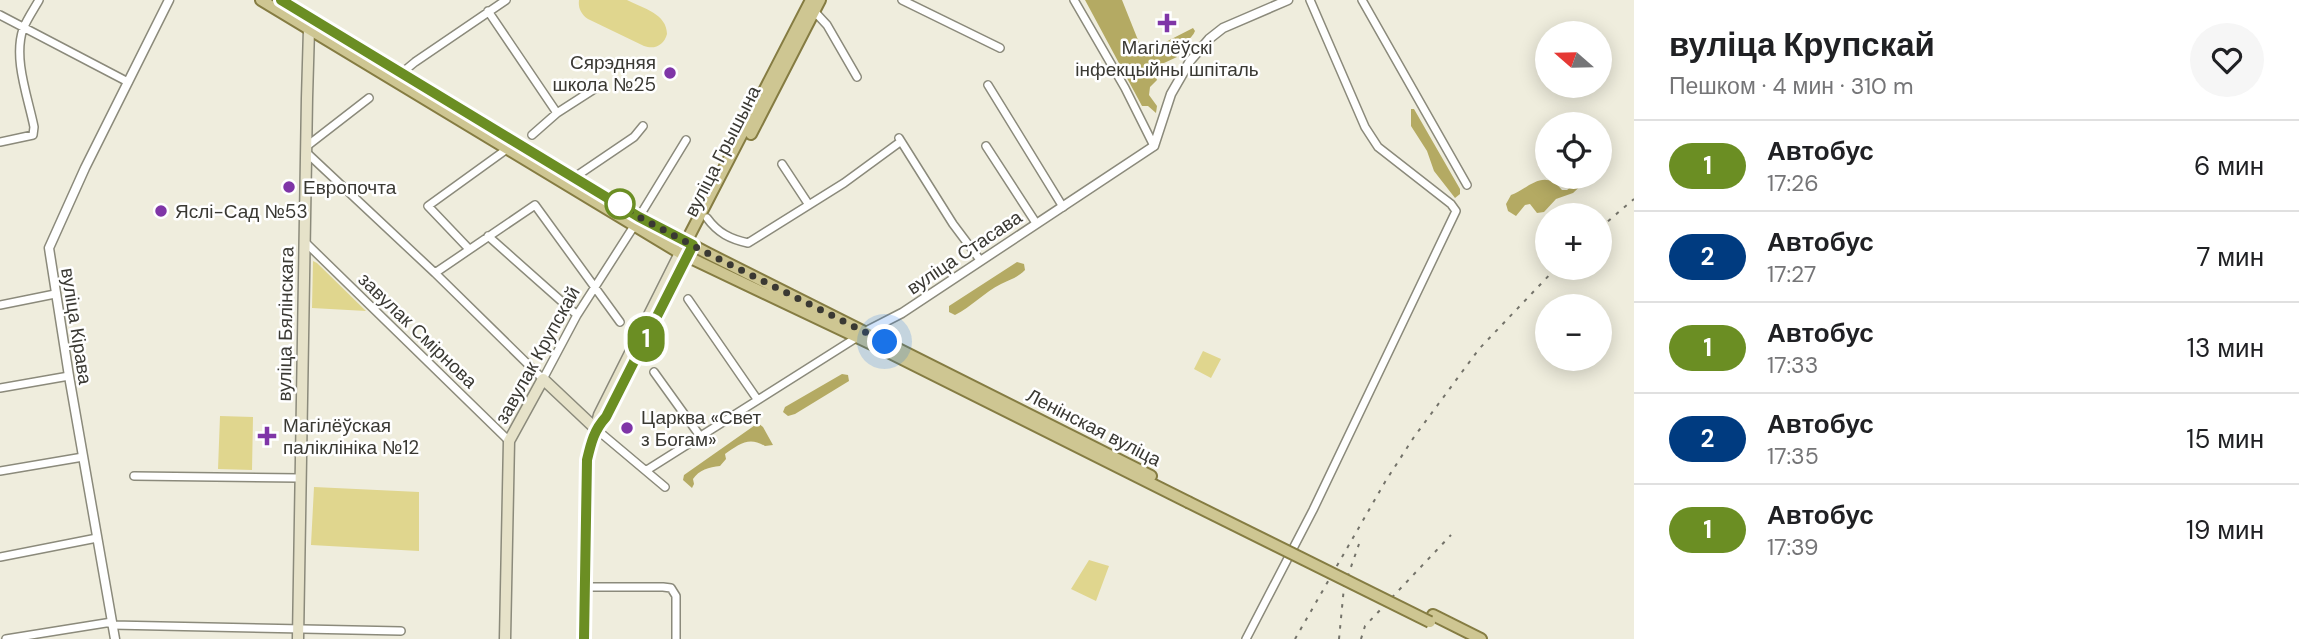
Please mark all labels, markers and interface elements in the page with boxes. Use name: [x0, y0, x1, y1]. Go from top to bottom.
marker: Магілёўскі інфекцыйны шпіталь: [1157, 13, 1177, 33]
north arrow: [1535, 21, 1612, 98]
map controls: [1535, 21, 1612, 371]
text: вуліца Крупскай: [1669, 23, 1935, 66]
button: heart: [2190, 23, 2264, 97]
place label: Магілёўскі інфекцыйны шпіталь: [1075, 35, 1259, 82]
place label: Сярэдняя школа №25: [552, 50, 656, 97]
marker: Сярэдняя школа №25: [662, 65, 678, 81]
text: Пешком · 4 мин · 310 m: [1669, 71, 1913, 101]
street label: вуліца Грышына: [679, 81, 766, 221]
button: locate: [1535, 112, 1612, 189]
text: Автобус: [1767, 134, 1874, 168]
text: 6 мин: [2194, 149, 2264, 183]
text: 1: [1703, 150, 1712, 181]
text: 17:26: [1767, 168, 1819, 198]
place label: Европочта: [303, 175, 397, 200]
marker: Европочта: [281, 179, 297, 195]
unlabelled marker: [605, 189, 635, 219]
place label: Яслі-Сад №53: [175, 199, 308, 224]
marker: Яслі-Сад №53: [153, 203, 169, 219]
button: +: [1535, 203, 1612, 280]
street label: вуліца Стасава: [902, 204, 1027, 300]
text: Автобус: [1767, 225, 1874, 259]
text: 7 мин: [2196, 240, 2264, 274]
text: 2: [1701, 241, 1714, 272]
street label: вуліца Бялінскага: [272, 246, 299, 402]
text: 17:27: [1767, 259, 1816, 289]
street label: вуліца Кірава: [55, 266, 98, 386]
street label: завулак Смірнова: [353, 267, 483, 394]
street label: завулак Крупскай: [489, 282, 586, 429]
button: −: [1535, 294, 1612, 371]
line badge: 1: [623, 316, 669, 362]
text: Автобус: [1767, 316, 1874, 350]
text: 1: [642, 323, 650, 354]
your location: [867, 324, 902, 359]
text: 13 мин: [2187, 331, 2264, 365]
text: 1: [1703, 332, 1712, 363]
text: 17:33: [1767, 350, 1818, 380]
street label: Ленінская вуліца: [1022, 383, 1166, 472]
place label: Царква «Свет з Богам»: [641, 405, 762, 452]
text: Автобус: [1767, 407, 1874, 441]
place label: Магілёўская паліклініка №12: [283, 413, 419, 460]
marker: Царква «Свет з Богам»: [619, 420, 635, 436]
text: 15 мин: [2186, 422, 2264, 456]
text: 2: [1701, 423, 1714, 454]
marker: Магілёўская паліклініка №12: [257, 426, 277, 446]
text: 17:35: [1767, 441, 1819, 471]
text: Автобус: [1767, 498, 1874, 532]
text: 19 мин: [2186, 513, 2264, 547]
text: 1: [1703, 514, 1712, 545]
text: 17:39: [1767, 532, 1818, 562]

